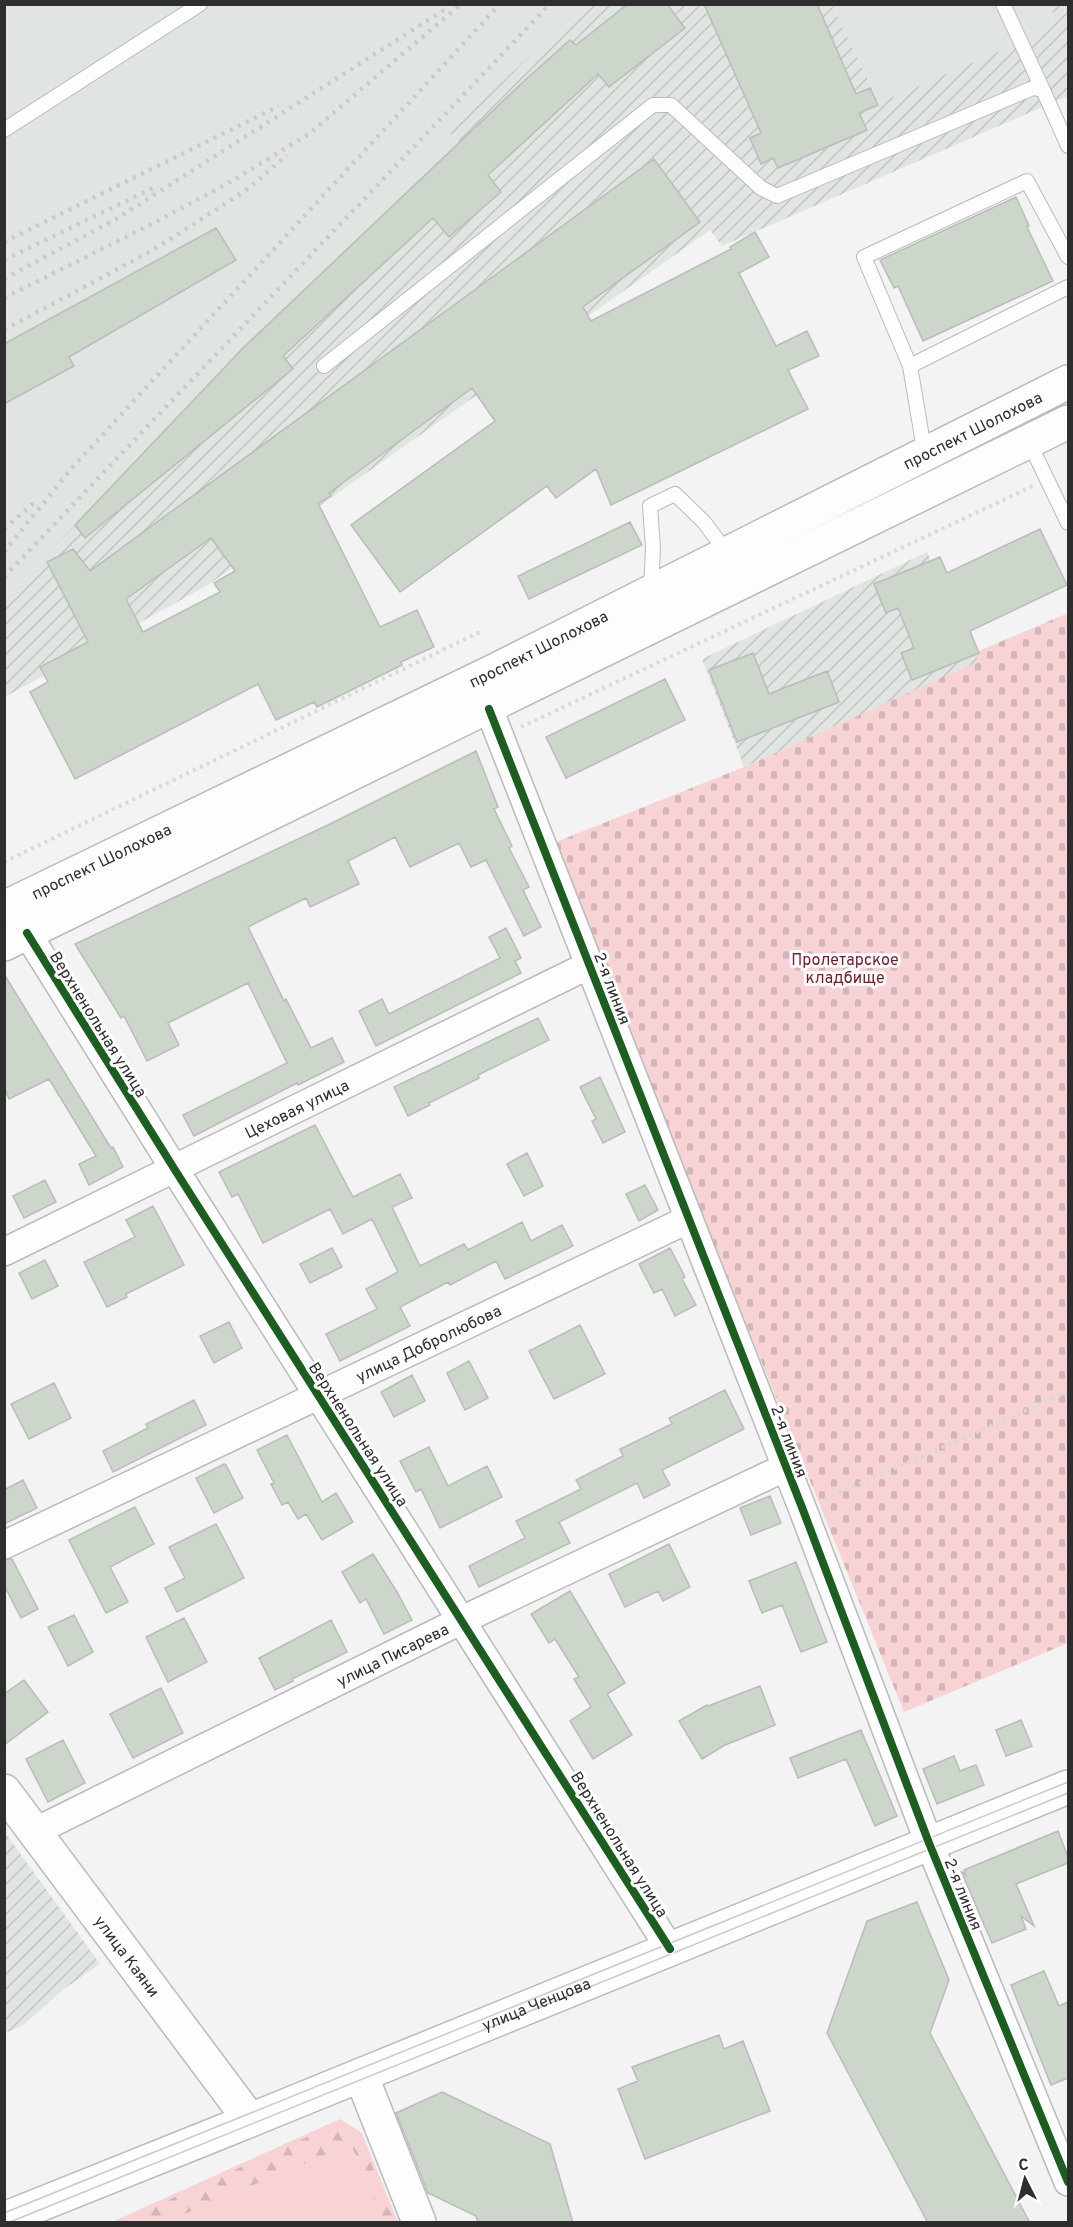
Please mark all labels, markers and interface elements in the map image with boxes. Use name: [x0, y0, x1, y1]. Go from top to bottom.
street label: проспект Шолохова: [901, 389, 1046, 475]
street label: проспект Шолохова: [466, 607, 612, 693]
street label: проспект Шолохова: [29, 820, 175, 905]
street label: Верхненольная улица: [44, 948, 150, 1102]
street label: 2-я линия: [588, 950, 634, 1028]
park label: Пролетарское кладбище: [791, 951, 899, 989]
street label: Цеховая улица: [242, 1076, 353, 1144]
street label: улица Добролюбова: [353, 1302, 505, 1388]
street label: Верхненольная улица: [303, 1359, 412, 1511]
street label: 2-я линия: [765, 1403, 811, 1481]
street label: улица Писарева: [334, 1620, 453, 1692]
street label: Верхненольная улица: [565, 1768, 671, 1922]
street label: 2-я линия: [939, 1856, 986, 1934]
street label: улица Каяни: [89, 1912, 163, 2002]
street label: улица Ченцова: [480, 1975, 594, 2037]
north arrow: [995, 2149, 1055, 2209]
text: С: [1018, 2156, 1030, 2177]

